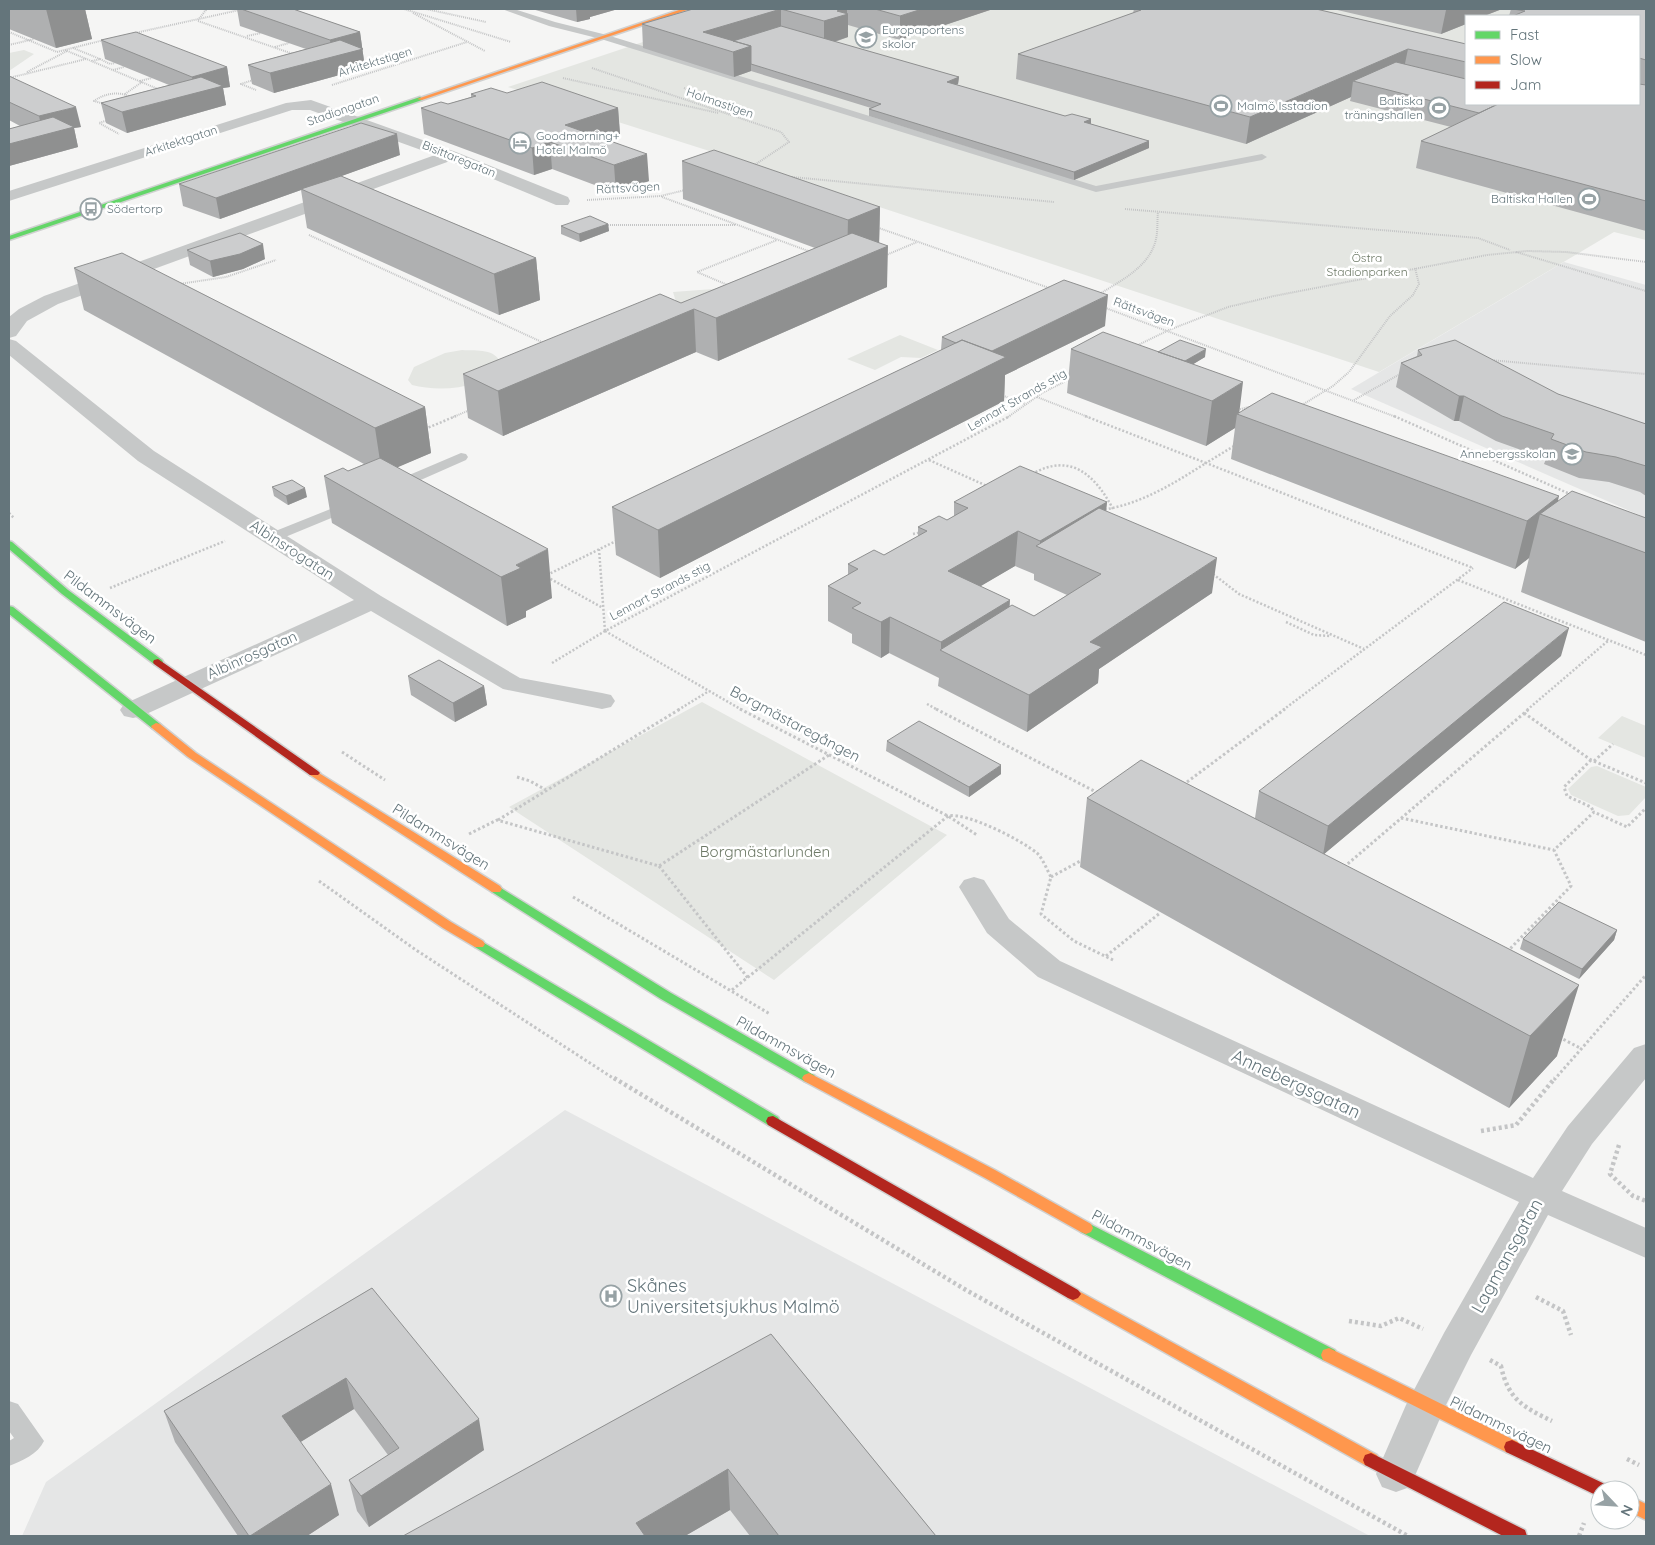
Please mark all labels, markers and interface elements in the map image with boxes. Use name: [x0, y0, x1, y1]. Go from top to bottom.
legend: [1465, 15, 1640, 105]
place label: Europaportens skolor: [882, 22, 965, 51]
school or university icon: Europaportens skolor: [854, 25, 878, 49]
text: Fast: [1510, 25, 1539, 44]
street label: Arkitektstigen: [336, 43, 413, 80]
text: Slow: [1510, 50, 1542, 69]
text: Jam: [1510, 75, 1541, 94]
street label: Holmastigen: [685, 84, 756, 121]
street label: Stadiongatan: [305, 90, 381, 129]
place label: Baltiska träningshallen: [1345, 93, 1423, 122]
sports icon: Malmö Isstadion: [1209, 94, 1233, 118]
sports icon: Baltiska träningshallen: [1427, 96, 1451, 120]
place label: Malmö Isstadion: [1237, 98, 1328, 113]
street label: Arkitektgatan: [143, 122, 219, 159]
place label: Goodmorning+ Hotel Malmö: [536, 128, 620, 157]
hotel icon: Goodmorning+ Hotel Malmö: [508, 131, 532, 155]
street label: Bisittaregatan: [420, 137, 498, 180]
street label: Rättsvägen: [596, 178, 660, 197]
sports icon: Baltiska Hallen: [1577, 187, 1601, 211]
place label: Baltiska Hallen: [1491, 191, 1573, 206]
bus stop icon: Södertorp: [79, 197, 103, 221]
place label: Södertorp: [107, 201, 163, 216]
park label: Östra Stadionparken: [1326, 250, 1408, 279]
street label: Rättsvägen: [1112, 294, 1177, 330]
street label: Lennart Strands stig: [965, 365, 1069, 434]
school or university icon: Annebergsskolan: [1560, 442, 1584, 466]
place label: Annebergsskolan: [1460, 446, 1556, 461]
street label: Albinsrogatan: [246, 515, 338, 584]
street label: Lennart Strands stig: [607, 558, 713, 623]
street label: Pildammsvägen: [60, 566, 160, 648]
street label: Albinrosgatan: [204, 626, 300, 683]
street label: Borgmästaregången: [727, 681, 864, 766]
street label: Pildammsvägen: [389, 799, 493, 874]
park label: Borgmästarlunden: [700, 842, 830, 861]
street label: Pildammsvägen: [733, 1011, 839, 1082]
street label: Annebergsgatan: [1228, 1044, 1364, 1123]
street label: Lagmansgatan: [1466, 1194, 1547, 1317]
street label: Pildammsvägen: [1089, 1205, 1196, 1274]
place label: Skånes Universitetsjukhus Malmö: [627, 1274, 840, 1318]
hospital icon: Skånes Universitetsjukhus Malmö: [599, 1284, 623, 1308]
street label: Pildammsvägen: [1447, 1392, 1555, 1457]
north arrow: [1590, 1480, 1640, 1530]
text: N: [1616, 1502, 1637, 1519]

